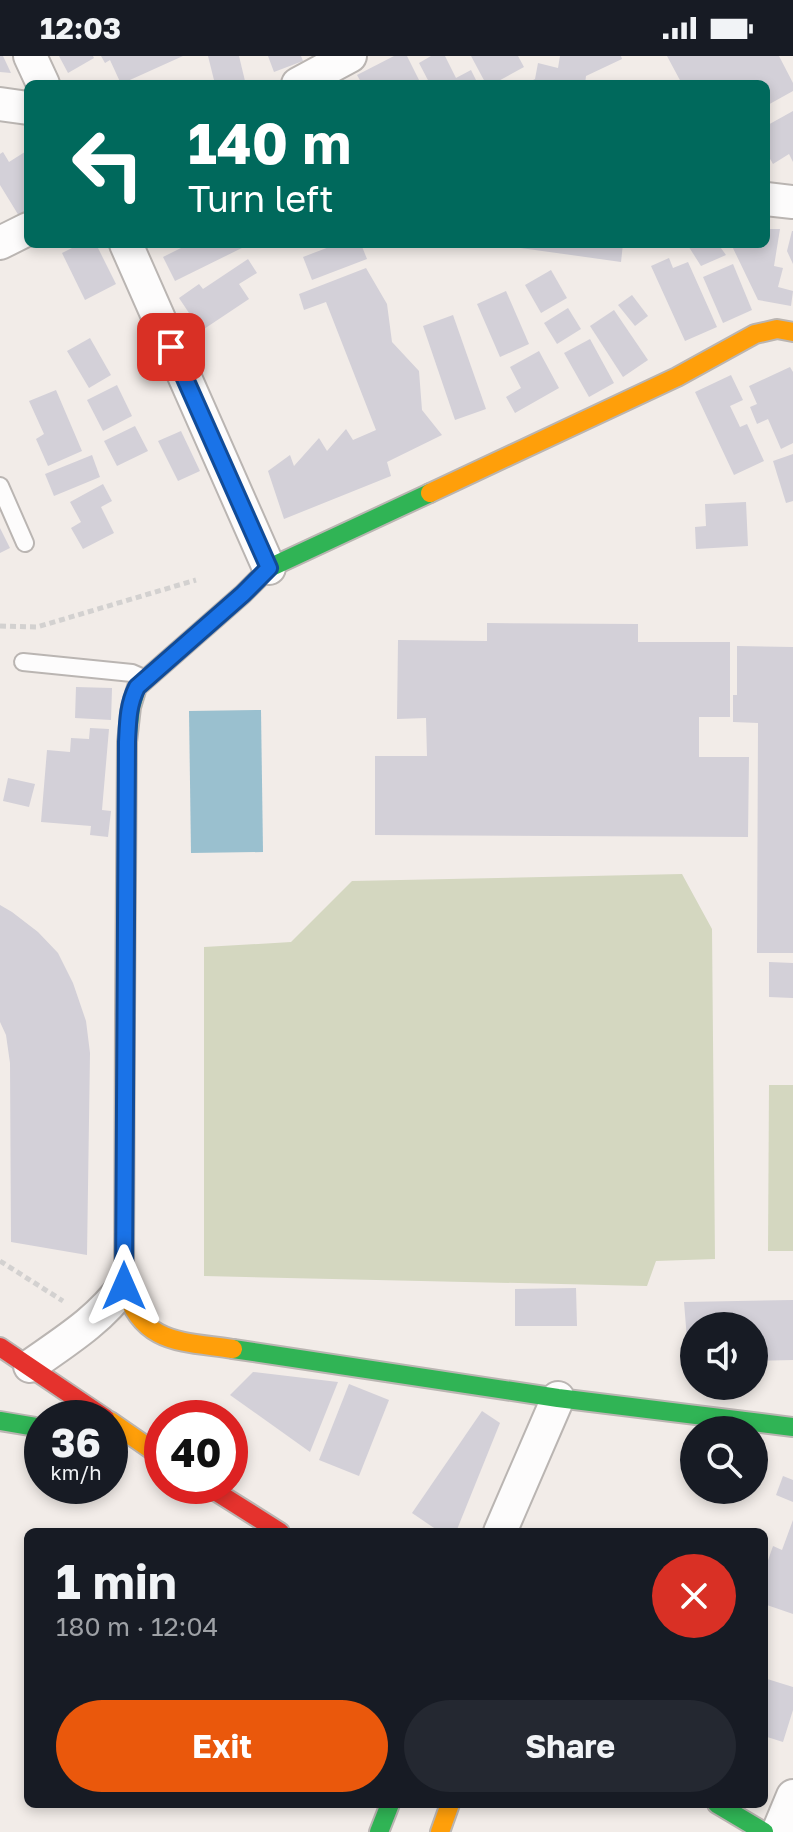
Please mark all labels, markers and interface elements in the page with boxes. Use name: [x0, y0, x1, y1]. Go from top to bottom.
text: 12:03: [40, 10, 121, 46]
text: 140 m: [188, 109, 351, 176]
icon: left: [56, 112, 160, 216]
text: Turn left: [188, 177, 334, 220]
pin: [137, 313, 205, 381]
icon: arrive: [149, 325, 193, 369]
position arrow: [82, 1244, 166, 1328]
map controls: [680, 1312, 768, 1504]
button: sound: [680, 1312, 768, 1400]
speed limit sign: 40: [144, 1400, 248, 1504]
button: search: [680, 1416, 768, 1504]
text: 36: [51, 1418, 101, 1466]
text: km/h: [51, 1460, 101, 1484]
text: 1 min: [56, 1552, 177, 1610]
button: close: [652, 1554, 736, 1638]
text: 180 m · 12:04: [56, 1611, 218, 1642]
button: Exit: [56, 1700, 388, 1792]
button: Share: [404, 1700, 736, 1792]

